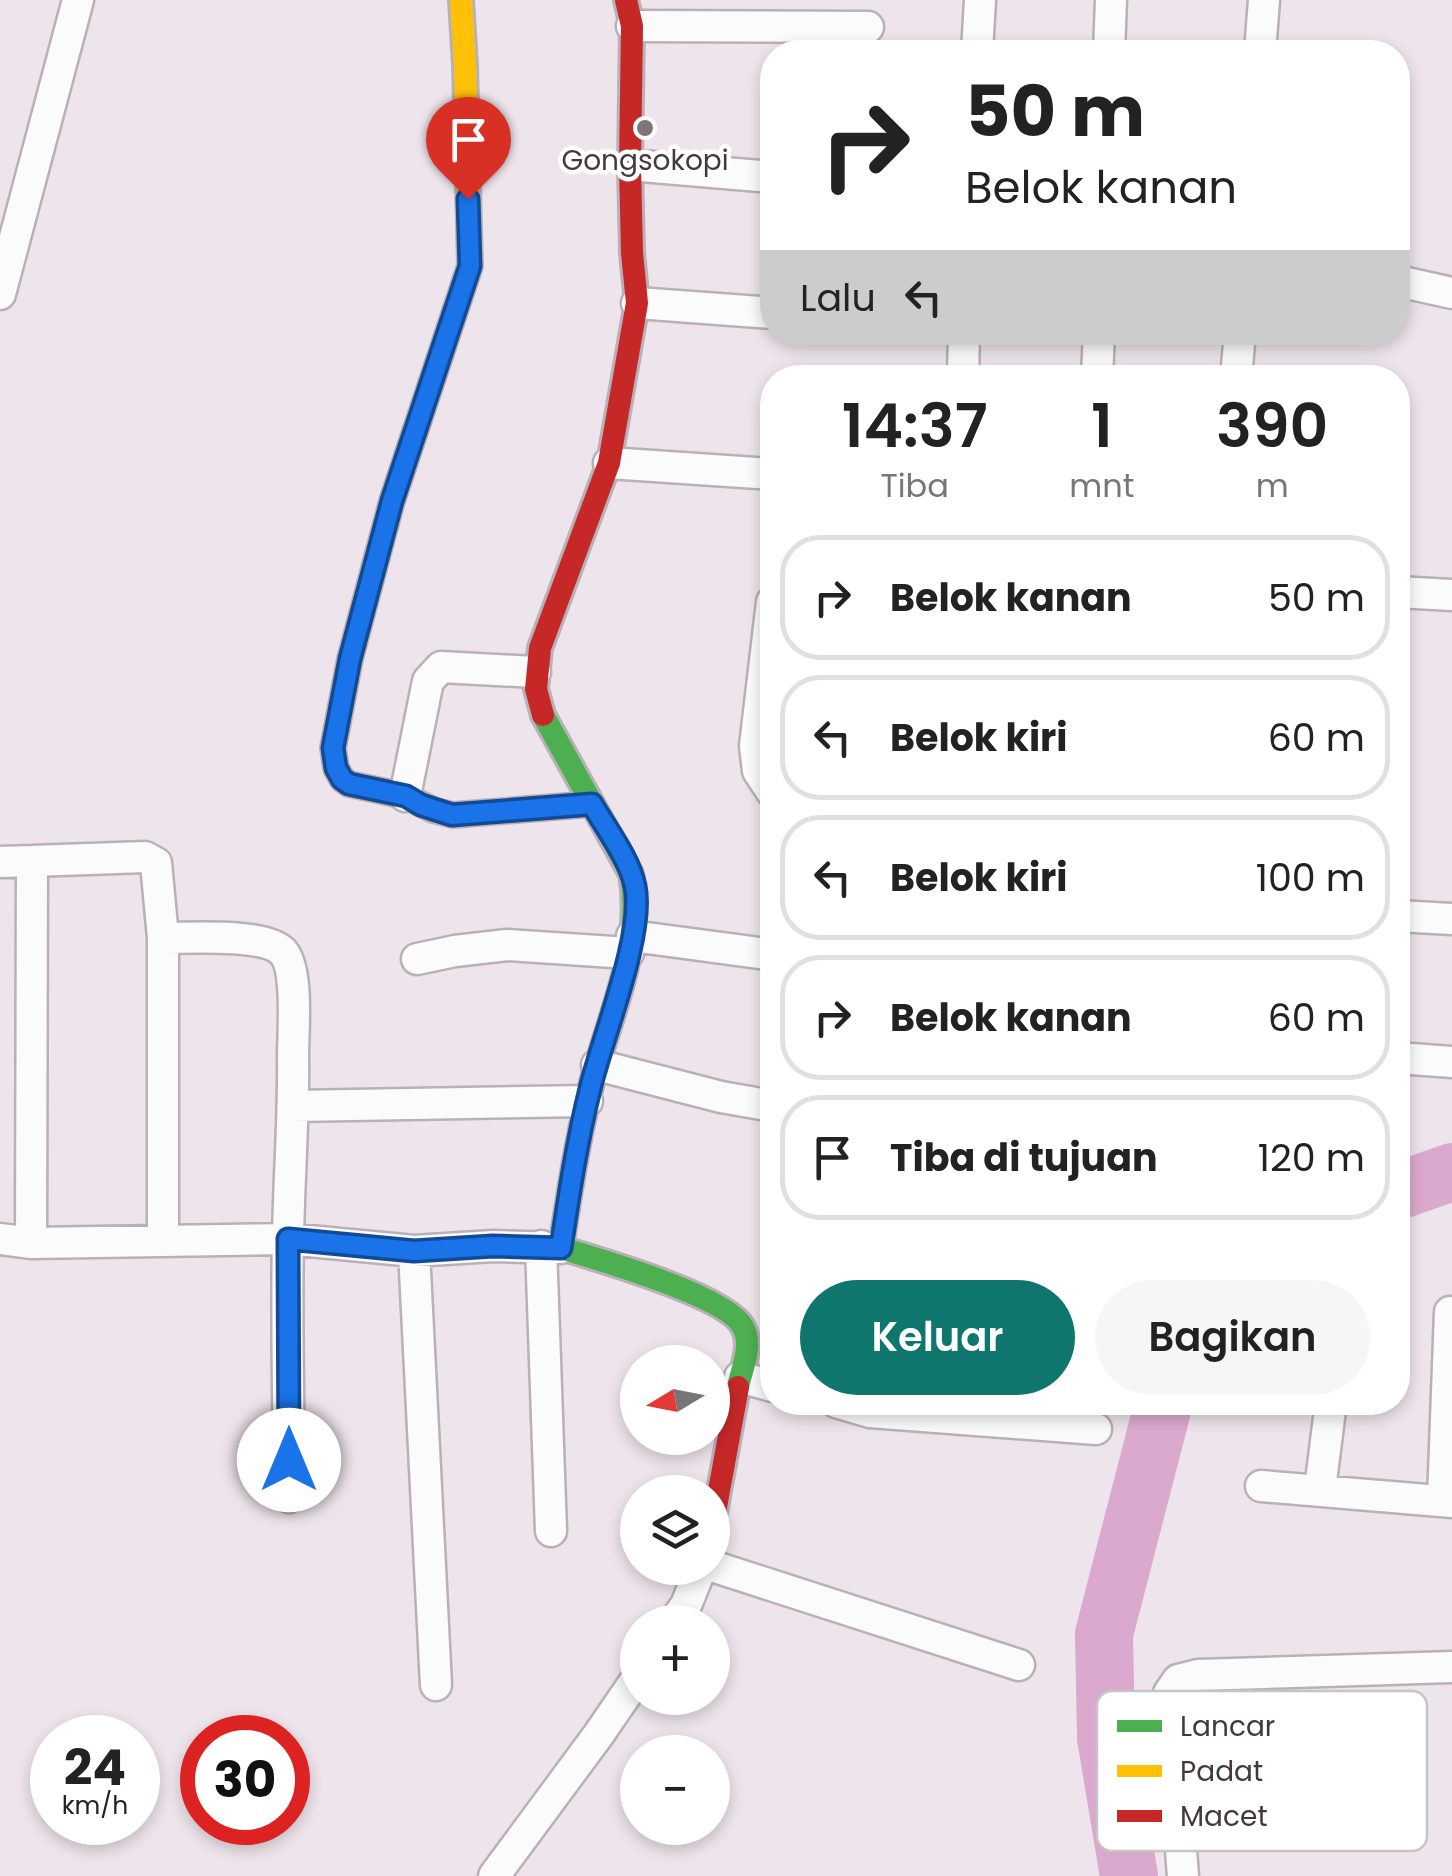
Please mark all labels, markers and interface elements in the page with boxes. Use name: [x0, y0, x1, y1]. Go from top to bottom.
text: 50 m: [965, 62, 1145, 161]
icon: right: [800, 80, 930, 210]
pin: [426, 97, 511, 200]
icon: arrive: [441, 112, 496, 167]
marker: Gongsokopi: [634, 117, 656, 139]
place label: Gongsokopi: [561, 141, 729, 180]
text: Belok kanan: [965, 156, 1237, 219]
icon: left: [896, 270, 951, 325]
text: Lalu: [800, 271, 876, 324]
text: 14:37: [842, 384, 988, 468]
text: 1: [1091, 384, 1113, 468]
text: 390: [1216, 384, 1328, 468]
text: Tiba: [880, 463, 949, 508]
text: mnt: [1069, 463, 1134, 508]
text: m: [1256, 463, 1289, 508]
icon: right: [805, 570, 860, 625]
text: Belok kanan: [890, 571, 1132, 624]
text: 50 m: [1268, 571, 1365, 624]
icon: left: [805, 710, 860, 765]
text: Belok kiri: [890, 711, 1068, 764]
text: 60 m: [1268, 711, 1365, 764]
icon: left: [805, 850, 860, 905]
text: Belok kiri: [890, 851, 1068, 904]
text: 100 m: [1256, 851, 1365, 904]
icon: right: [805, 990, 860, 1045]
text: Belok kanan: [890, 991, 1132, 1044]
text: 60 m: [1268, 991, 1365, 1044]
icon: arrive: [805, 1130, 860, 1185]
text: Tiba di tujuan: [890, 1131, 1158, 1184]
text: 120 m: [1258, 1131, 1365, 1184]
button: Keluar: [800, 1280, 1075, 1395]
button: Bagikan: [1095, 1280, 1370, 1395]
north arrow: [620, 1345, 730, 1455]
map controls: [620, 1345, 730, 1845]
position arrow: [237, 1408, 341, 1512]
button: layers: [620, 1475, 730, 1585]
button: +: [620, 1605, 730, 1715]
legend: [1097, 1691, 1427, 1851]
text: Lancar: [1180, 1707, 1275, 1746]
speed limit sign: 30: [180, 1715, 310, 1845]
text: 24: [64, 1732, 126, 1803]
button: −: [620, 1735, 730, 1845]
text: Padat: [1180, 1752, 1263, 1791]
text: km/h: [62, 1788, 128, 1823]
text: Macet: [1180, 1797, 1268, 1836]

